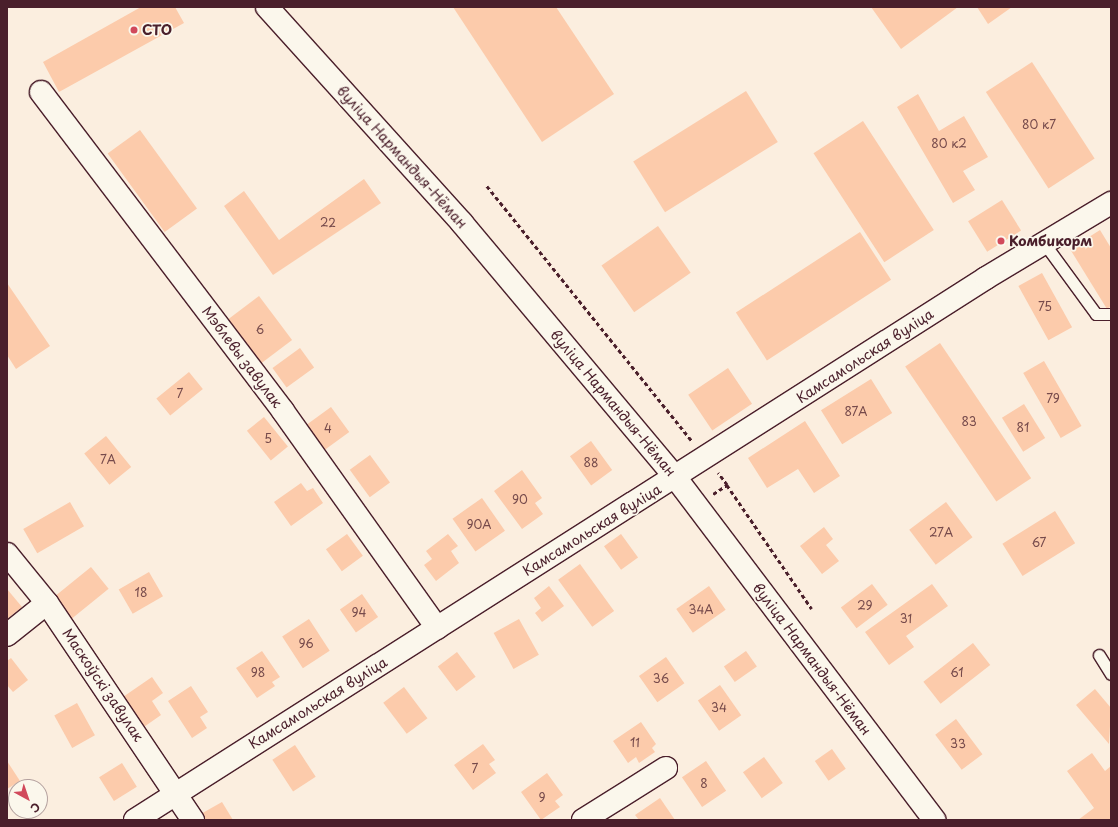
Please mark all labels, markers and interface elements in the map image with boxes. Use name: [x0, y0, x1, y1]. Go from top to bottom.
place label: СТО: [142, 22, 172, 38]
marker: СТО: [129, 25, 139, 35]
street label: вуліца Нармандыя-Нёман: [334, 82, 470, 232]
house number: 80 к7: [1022, 118, 1056, 132]
house number: 80 к2: [931, 137, 967, 151]
house number: 22: [320, 216, 336, 230]
place label: Комбикорм: [1009, 233, 1092, 249]
marker: Комбикорм: [996, 236, 1006, 246]
house number: 75: [1038, 300, 1052, 314]
street label: Мэблевы завулак: [198, 303, 286, 411]
street label: Камсамольская вуліца: [793, 305, 937, 407]
house number: 6: [256, 323, 264, 337]
street label: вуліца Нармандыя-Нёман: [547, 326, 679, 480]
house number: 7: [177, 387, 183, 401]
house number: 79: [1046, 392, 1060, 406]
house number: 87А: [845, 405, 867, 419]
house number: 83: [961, 415, 977, 429]
house number: 81: [1017, 421, 1029, 435]
house number: 4: [324, 422, 332, 436]
house number: 5: [264, 432, 272, 446]
house number: 7А: [100, 453, 116, 467]
house number: 88: [584, 456, 598, 470]
street label: Камсамольская вуліца: [519, 480, 665, 580]
house number: 90: [512, 493, 528, 507]
house number: 90А: [467, 518, 491, 532]
house number: 27А: [929, 526, 953, 540]
house number: 67: [1032, 536, 1046, 550]
street label: вуліца Нармандыя-Нёман: [749, 580, 875, 738]
house number: 18: [135, 586, 147, 600]
house number: 29: [857, 599, 873, 613]
house number: 34А: [688, 603, 714, 617]
house number: 94: [352, 606, 366, 620]
house number: 31: [900, 612, 912, 626]
street label: Маскоўскі завулак: [59, 625, 147, 745]
house number: 96: [298, 637, 314, 651]
street label: Камсамольская вуліца: [245, 653, 391, 753]
house number: 98: [251, 666, 265, 680]
house number: 61: [950, 666, 964, 680]
house number: 36: [653, 672, 669, 686]
house number: 34: [711, 701, 727, 715]
house number: 11: [630, 736, 640, 750]
house number: 33: [950, 737, 966, 751]
house number: 7: [472, 762, 478, 776]
house number: 8: [700, 777, 708, 791]
north arrow: [8, 779, 48, 819]
house number: 9: [538, 791, 546, 805]
text: С: [27, 799, 44, 817]

